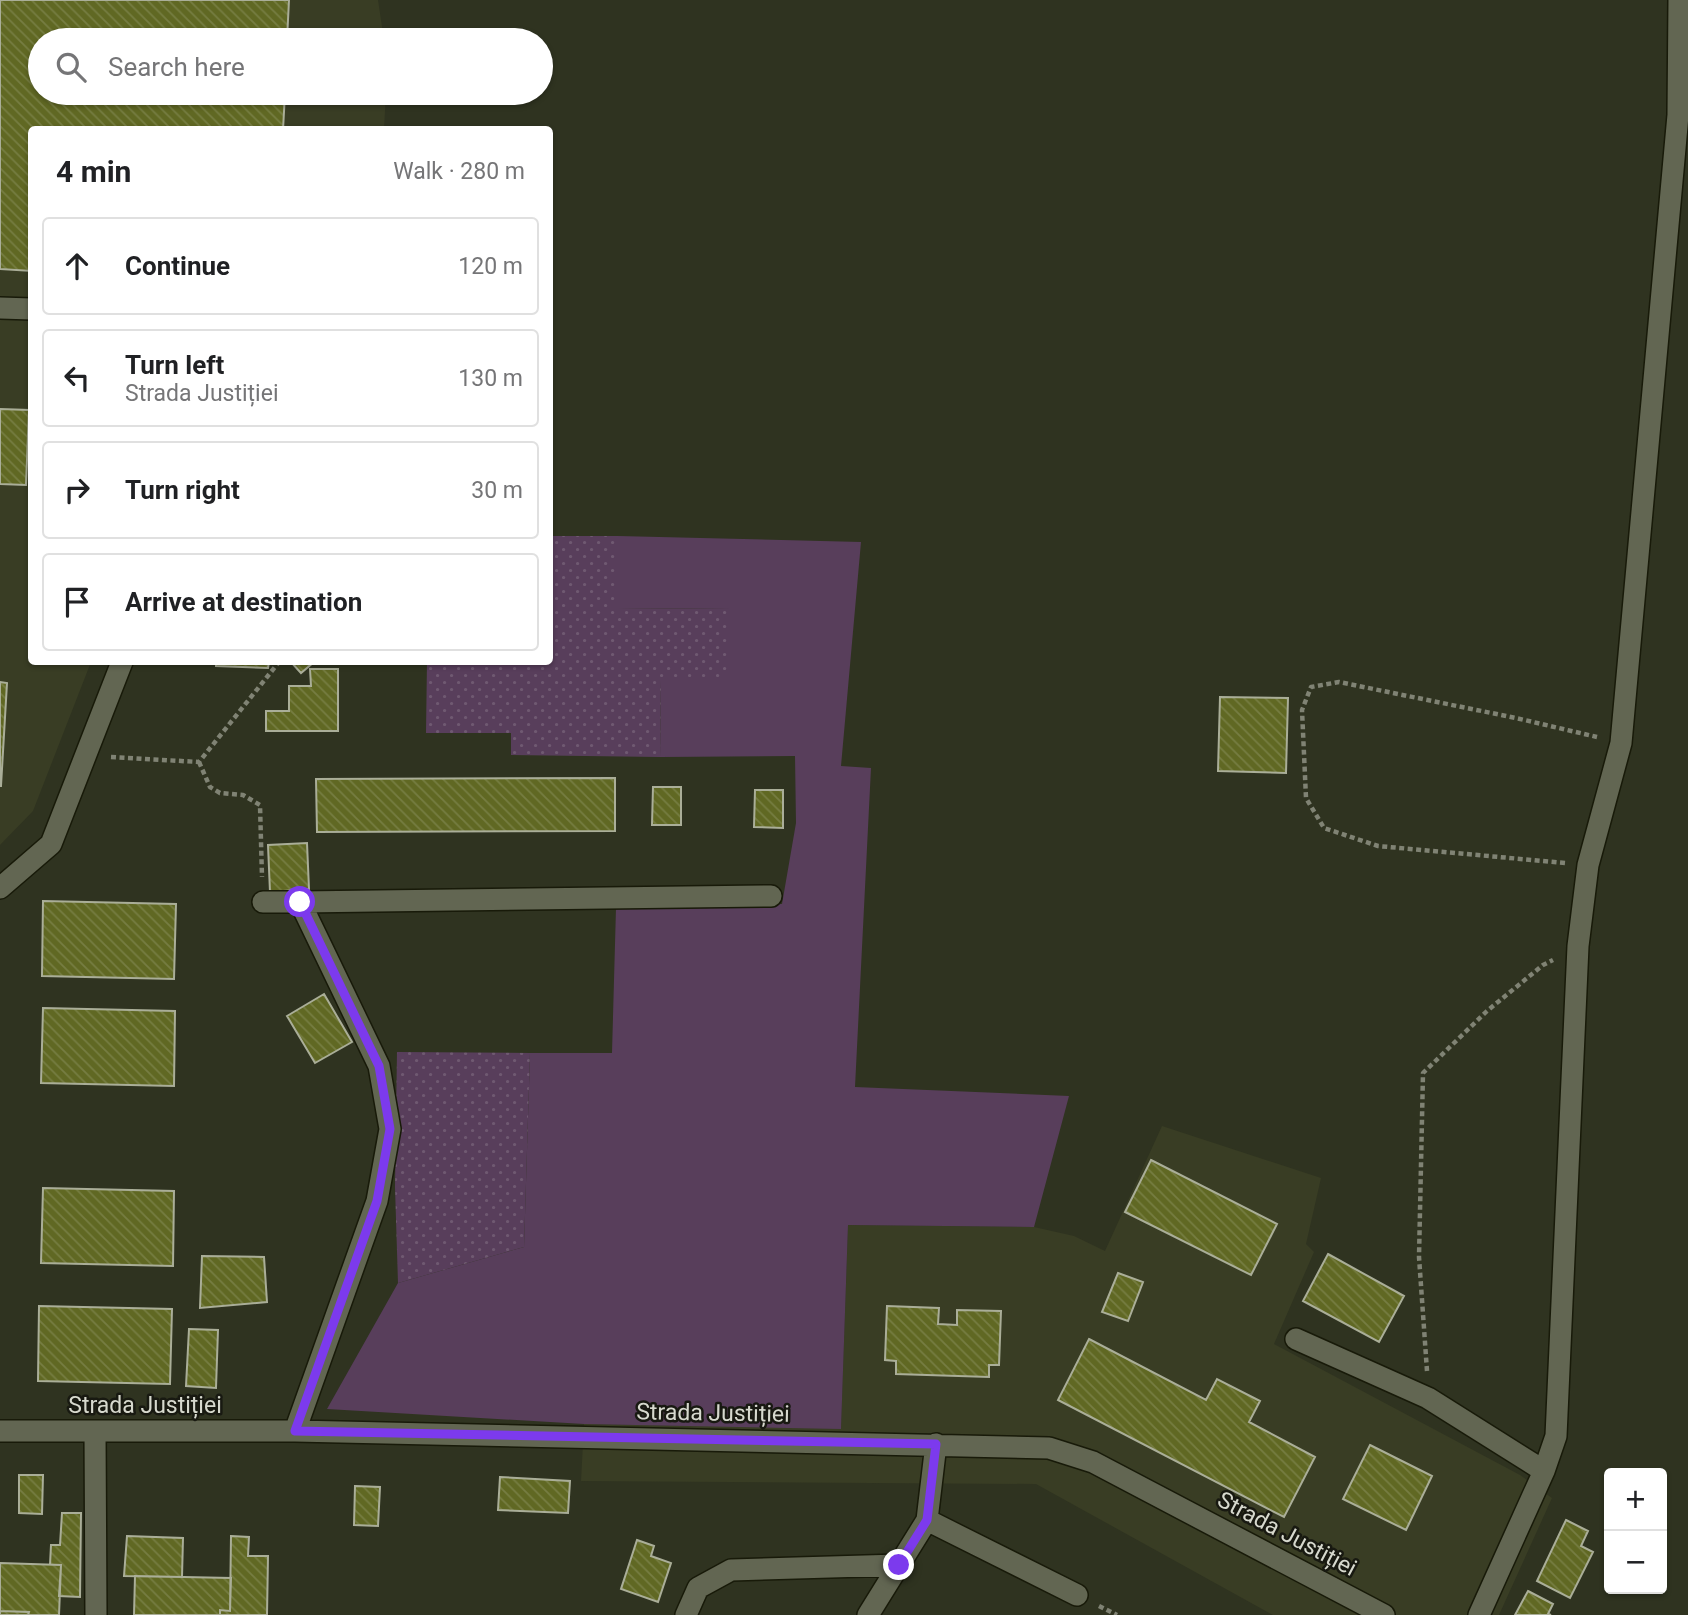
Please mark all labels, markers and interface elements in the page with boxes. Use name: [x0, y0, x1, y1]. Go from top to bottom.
search box: [28, 28, 553, 105]
icon: search: [52, 48, 90, 86]
text: Search here: [108, 52, 245, 82]
text: 4 min: [56, 154, 131, 189]
text: Walk · 280 m: [393, 158, 525, 185]
icon: ahead: [58, 247, 96, 285]
text: Continue: [125, 251, 230, 281]
text: 120 m: [458, 253, 523, 280]
text: Turn left: [125, 350, 224, 380]
icon: left: [58, 359, 96, 397]
text: 130 m: [458, 365, 523, 392]
text: Strada Justiției: [125, 380, 279, 407]
icon: right: [58, 471, 96, 509]
text: Turn right: [125, 475, 240, 505]
text: 30 m: [471, 477, 523, 504]
icon: arrive: [58, 583, 96, 621]
text: Arrive at destination: [125, 587, 362, 617]
route start: [284, 886, 315, 917]
street label: Strada Justiției: [68, 1392, 222, 1419]
street label: Strada Justiției: [636, 1398, 790, 1428]
map controls: [1604, 1468, 1667, 1594]
button: +: [1604, 1468, 1667, 1531]
street label: Strada Justiției: [1213, 1486, 1361, 1582]
button: −: [1604, 1531, 1667, 1594]
route end: [883, 1549, 914, 1580]

